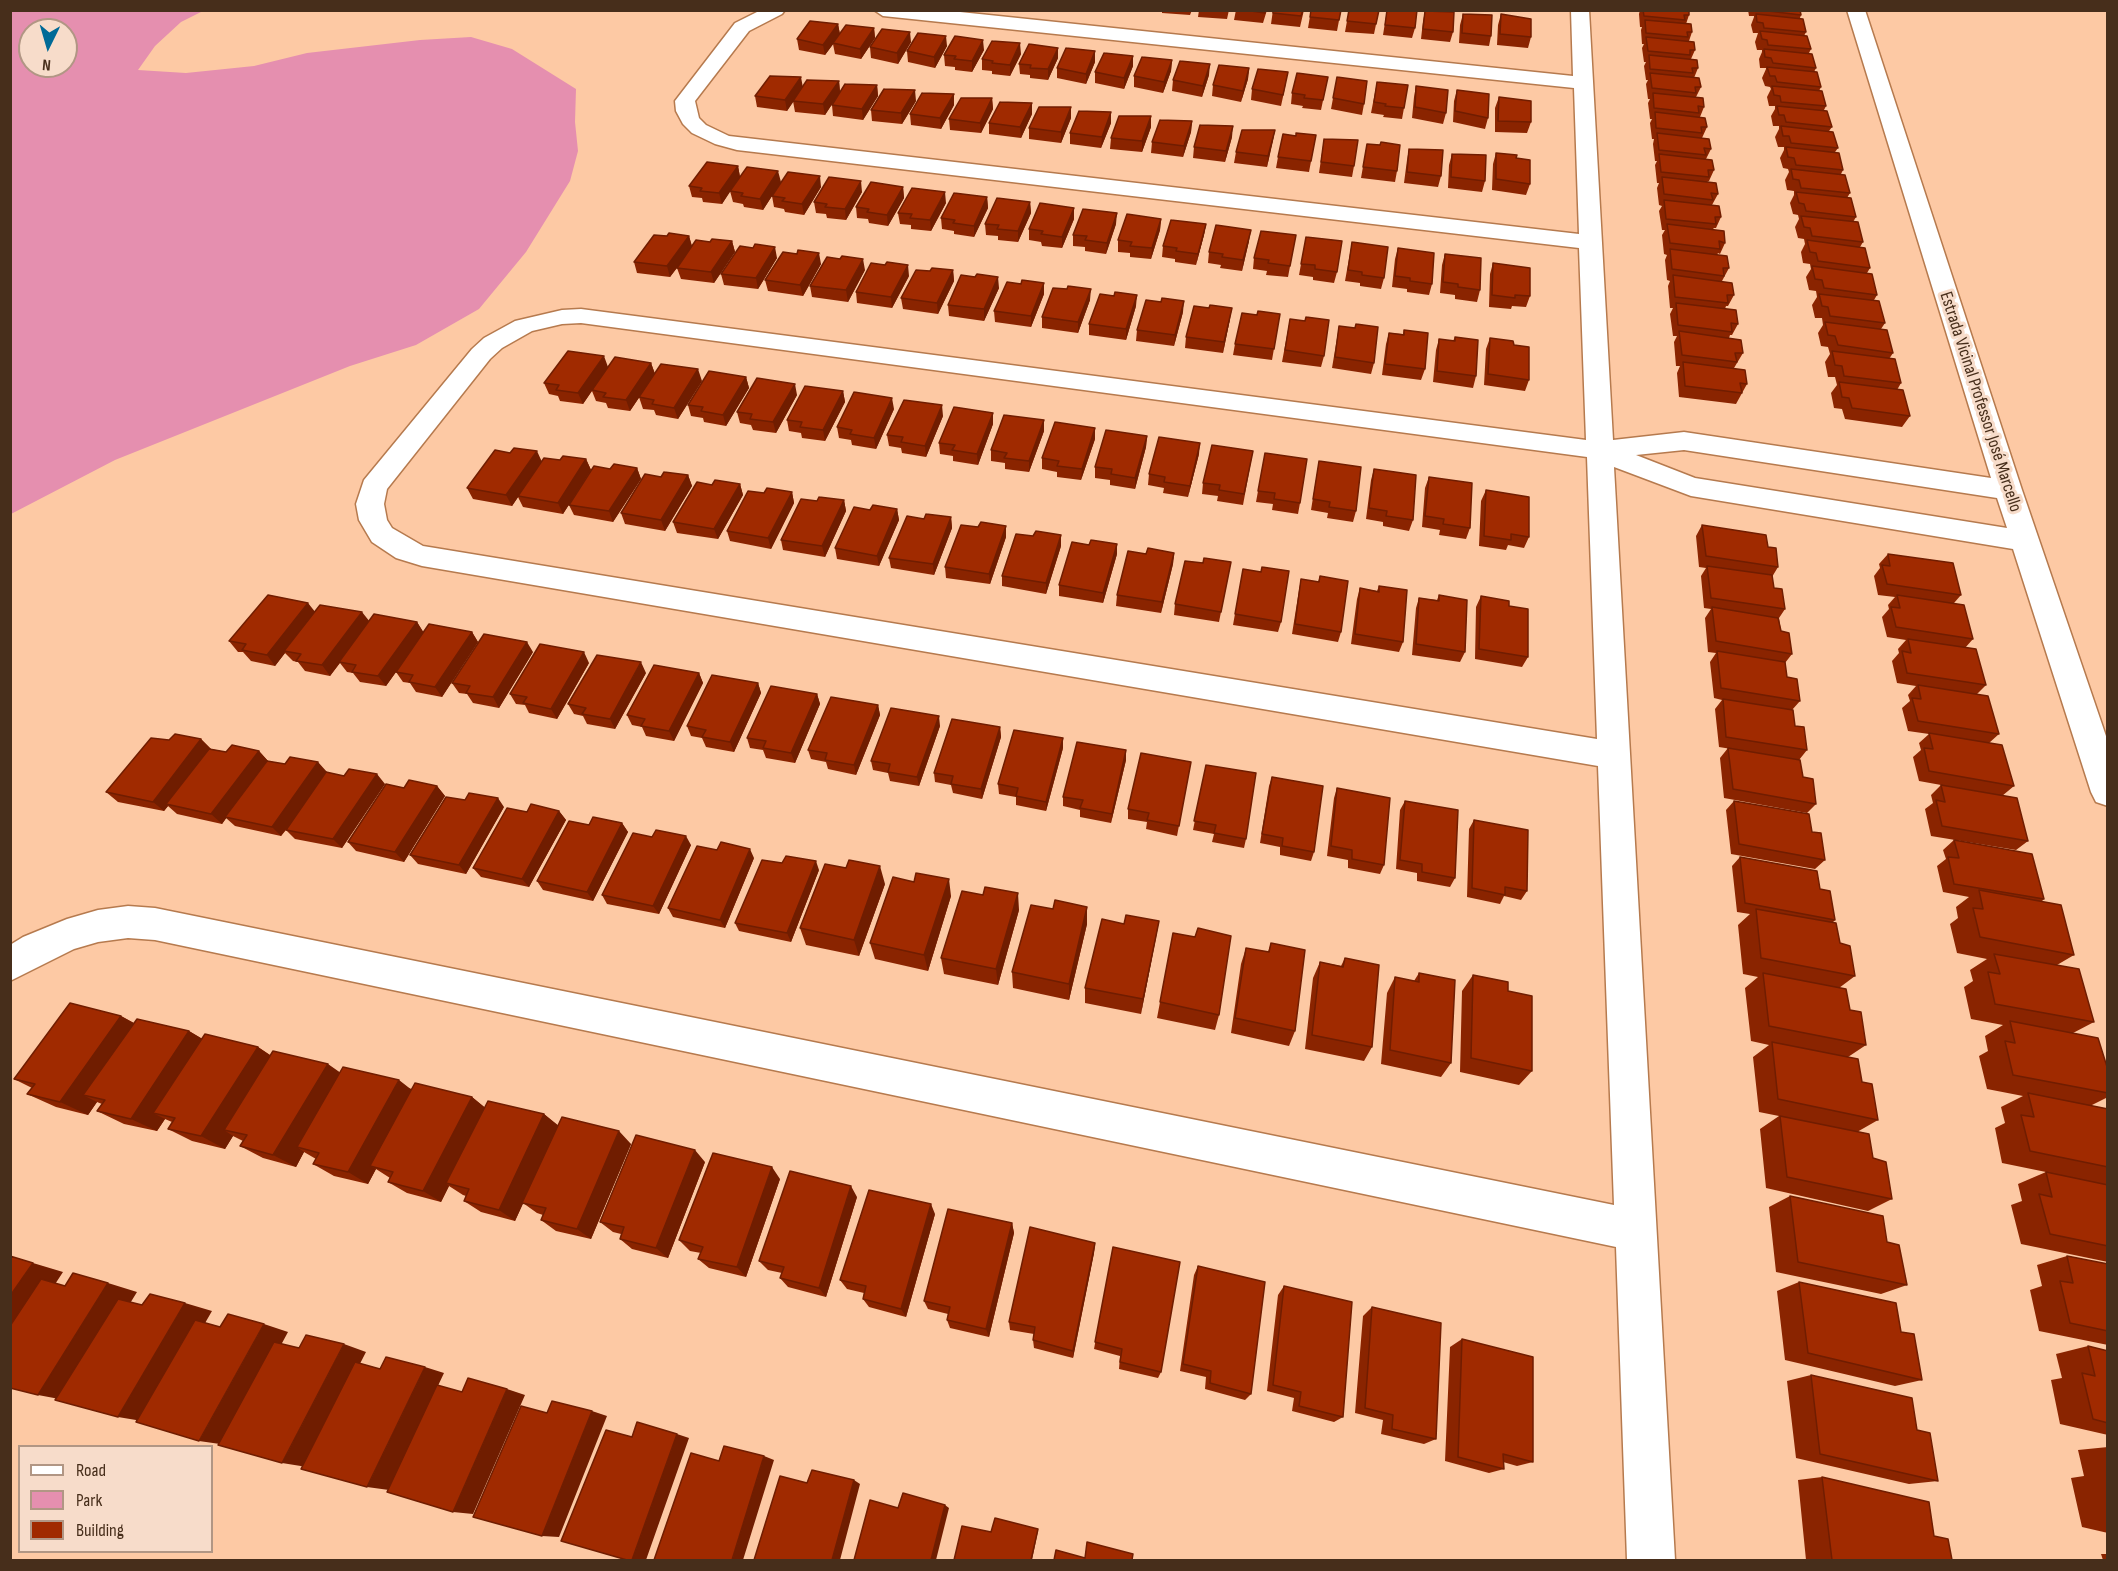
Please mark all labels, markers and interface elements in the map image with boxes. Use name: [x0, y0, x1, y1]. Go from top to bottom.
north arrow: [18, 18, 78, 78]
text: N: [41, 55, 52, 74]
street label: Estrada Vicinal Professor José Marcello: [1934, 289, 2026, 515]
legend: [18, 1445, 213, 1553]
text: Road: [76, 1460, 106, 1481]
text: Park: [76, 1490, 102, 1511]
text: Building: [76, 1520, 124, 1541]

